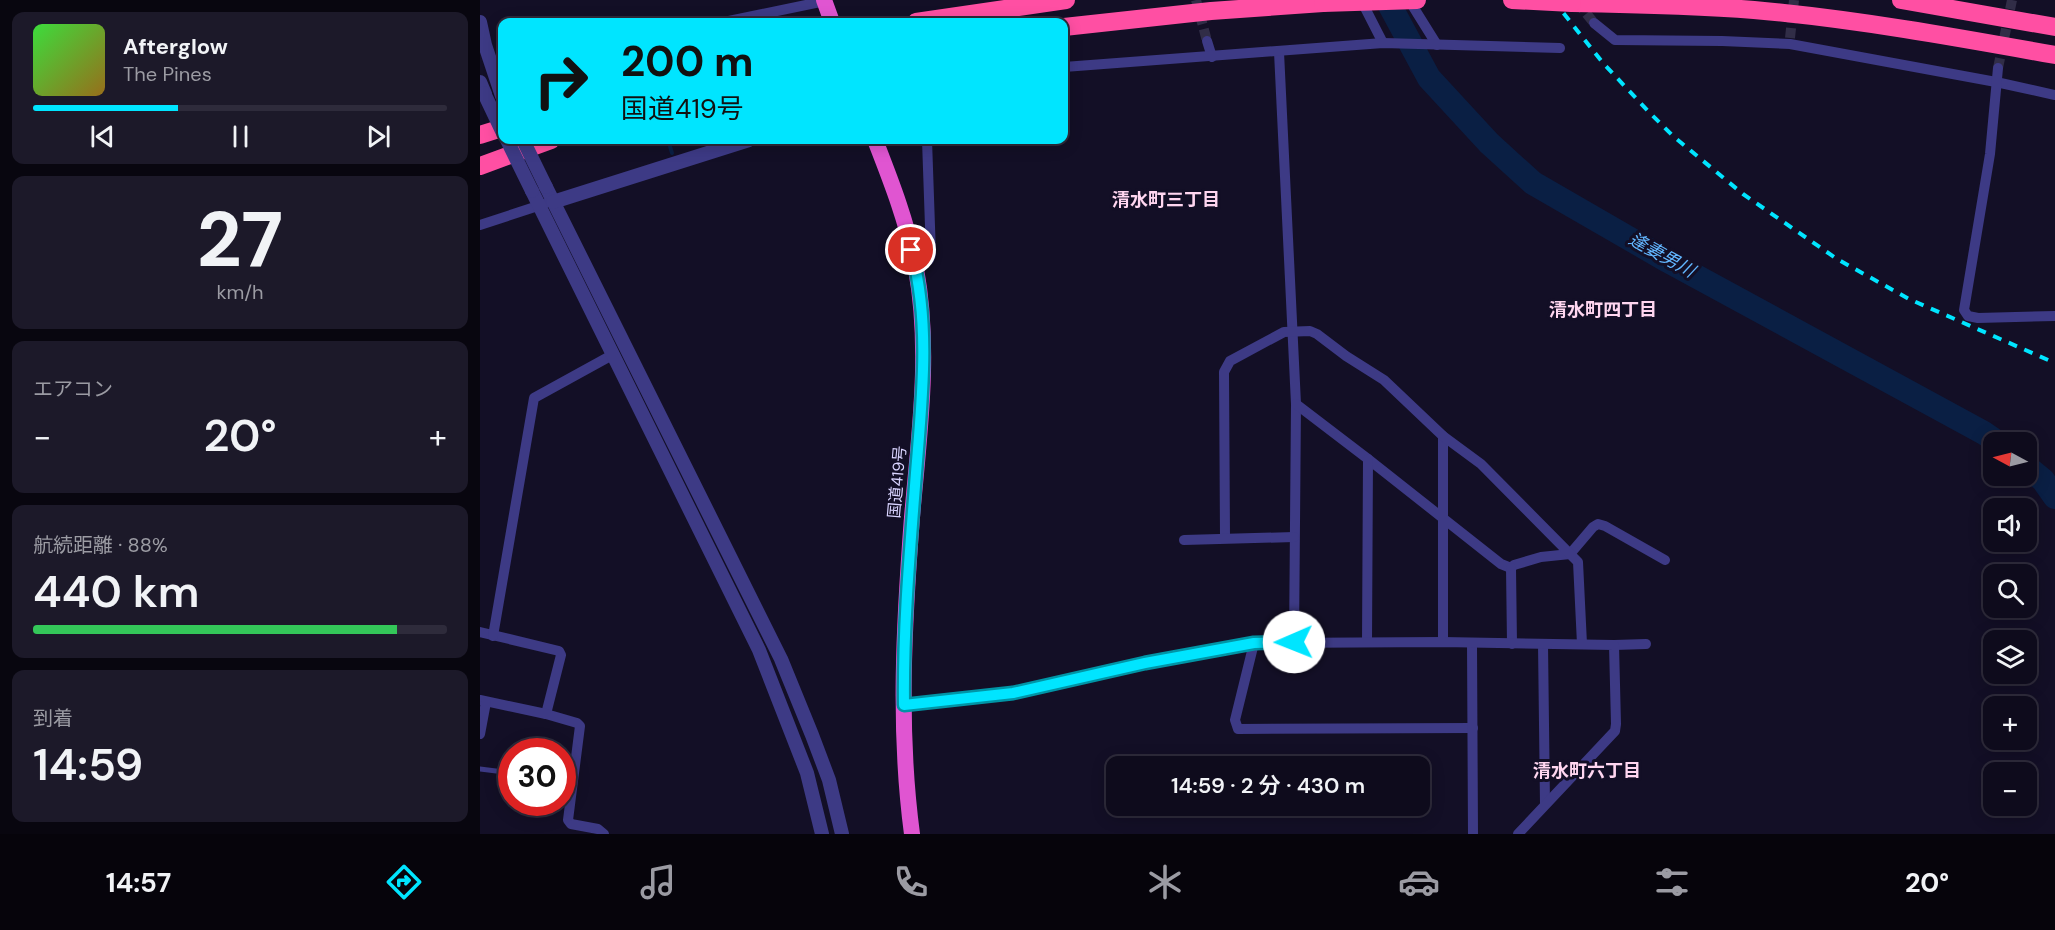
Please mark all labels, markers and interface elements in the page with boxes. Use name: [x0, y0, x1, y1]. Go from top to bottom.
text: Afterglow: [123, 32, 228, 61]
text: 200 m: [621, 34, 754, 89]
icon: right: [522, 42, 600, 120]
text: The Pines: [123, 61, 212, 87]
text: 国道419号: [621, 91, 744, 126]
icon: previous: [86, 120, 119, 153]
icon: pause: [224, 120, 257, 153]
icon: next: [362, 120, 395, 153]
district label: 清水町三丁目: [1112, 188, 1220, 212]
text: 27: [197, 189, 283, 290]
pin: [885, 224, 936, 275]
water label: 逢妻男川: [1625, 227, 1701, 284]
icon: arrive: [894, 233, 927, 266]
text: km/h: [216, 279, 264, 305]
district label: 清水町四丁目: [1549, 298, 1657, 322]
text: エアコン: [33, 376, 113, 402]
text: 20°: [203, 406, 277, 465]
text: −: [33, 415, 51, 458]
text: +: [429, 415, 447, 458]
north arrow: [1983, 432, 2037, 486]
map controls: [1983, 432, 2037, 816]
street label: 国道419号: [883, 445, 911, 519]
button: sound: [1983, 498, 2037, 552]
text: 航続距離 · 88%: [33, 532, 168, 558]
text: 440 km: [33, 562, 200, 621]
button: search: [1983, 564, 2037, 618]
position arrow: [1262, 610, 1326, 674]
button: layers: [1983, 630, 2037, 684]
button: +: [1983, 696, 2037, 750]
text: 到着: [33, 705, 73, 731]
text: 14:59: [33, 735, 143, 794]
speed limit sign: 30: [498, 738, 576, 816]
district label: 清水町六丁目: [1533, 759, 1641, 783]
button: −: [1983, 762, 2037, 816]
text: 14:59 · 2 分 · 430 m: [1171, 771, 1365, 800]
icon: directions: [383, 861, 425, 903]
icon: music: [637, 861, 679, 903]
icon: phone: [890, 861, 932, 903]
icon: climate: [1144, 861, 1186, 903]
icon: car: [1398, 861, 1440, 903]
icon: filters: [1651, 861, 1693, 903]
text: 14:57: [106, 865, 171, 900]
text: 20°: [1905, 865, 1949, 900]

